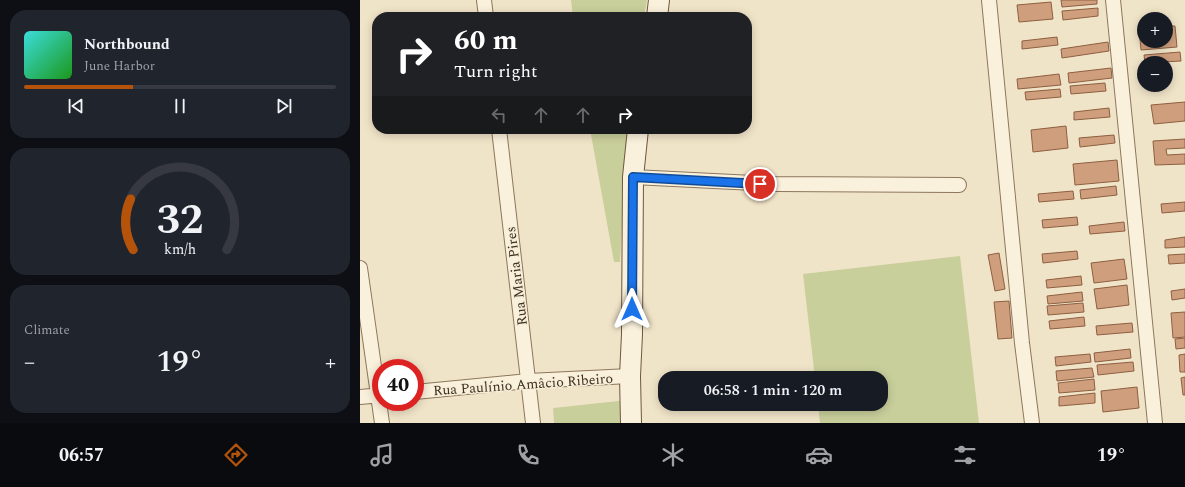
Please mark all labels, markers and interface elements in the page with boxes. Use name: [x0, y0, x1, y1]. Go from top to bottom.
map controls: [1137, 12, 1173, 92]
button: +: [1137, 12, 1173, 48]
text: 60 m: [454, 19, 518, 62]
icon: right: [388, 28, 440, 80]
text: Northbound: [84, 33, 170, 56]
text: June Harbor: [84, 56, 155, 76]
button: −: [1137, 56, 1173, 92]
text: Turn right: [454, 58, 537, 85]
icon: previous: [65, 95, 87, 117]
icon: pause: [169, 95, 191, 117]
icon: next: [273, 95, 295, 117]
icon: left: [488, 104, 510, 126]
icon: ahead: [530, 104, 552, 126]
icon: ahead: [572, 104, 594, 126]
icon: right: [614, 104, 636, 126]
pin: [743, 167, 777, 201]
icon: arrive: [749, 173, 771, 195]
text: 32: [157, 188, 203, 251]
street label: Rua Maria Pires: [500, 225, 533, 327]
text: km/h: [164, 238, 196, 260]
position arrow: [611, 288, 653, 330]
text: Climate: [24, 320, 70, 340]
text: 19°: [156, 339, 204, 385]
text: −: [24, 346, 35, 379]
text: +: [325, 346, 336, 379]
speed limit sign: 40: [372, 359, 424, 411]
street label: Rua Paulínio Amâcio Ribeiro: [432, 368, 614, 401]
text: 06:58 · 1 min · 120 m: [704, 379, 842, 402]
icon: directions: [222, 441, 250, 469]
icon: music: [368, 441, 396, 469]
icon: phone: [514, 441, 542, 469]
icon: climate: [659, 441, 687, 469]
icon: car: [805, 441, 833, 469]
icon: filters: [951, 441, 979, 469]
text: 06:57: [59, 442, 104, 469]
text: 19°: [1097, 442, 1126, 469]

